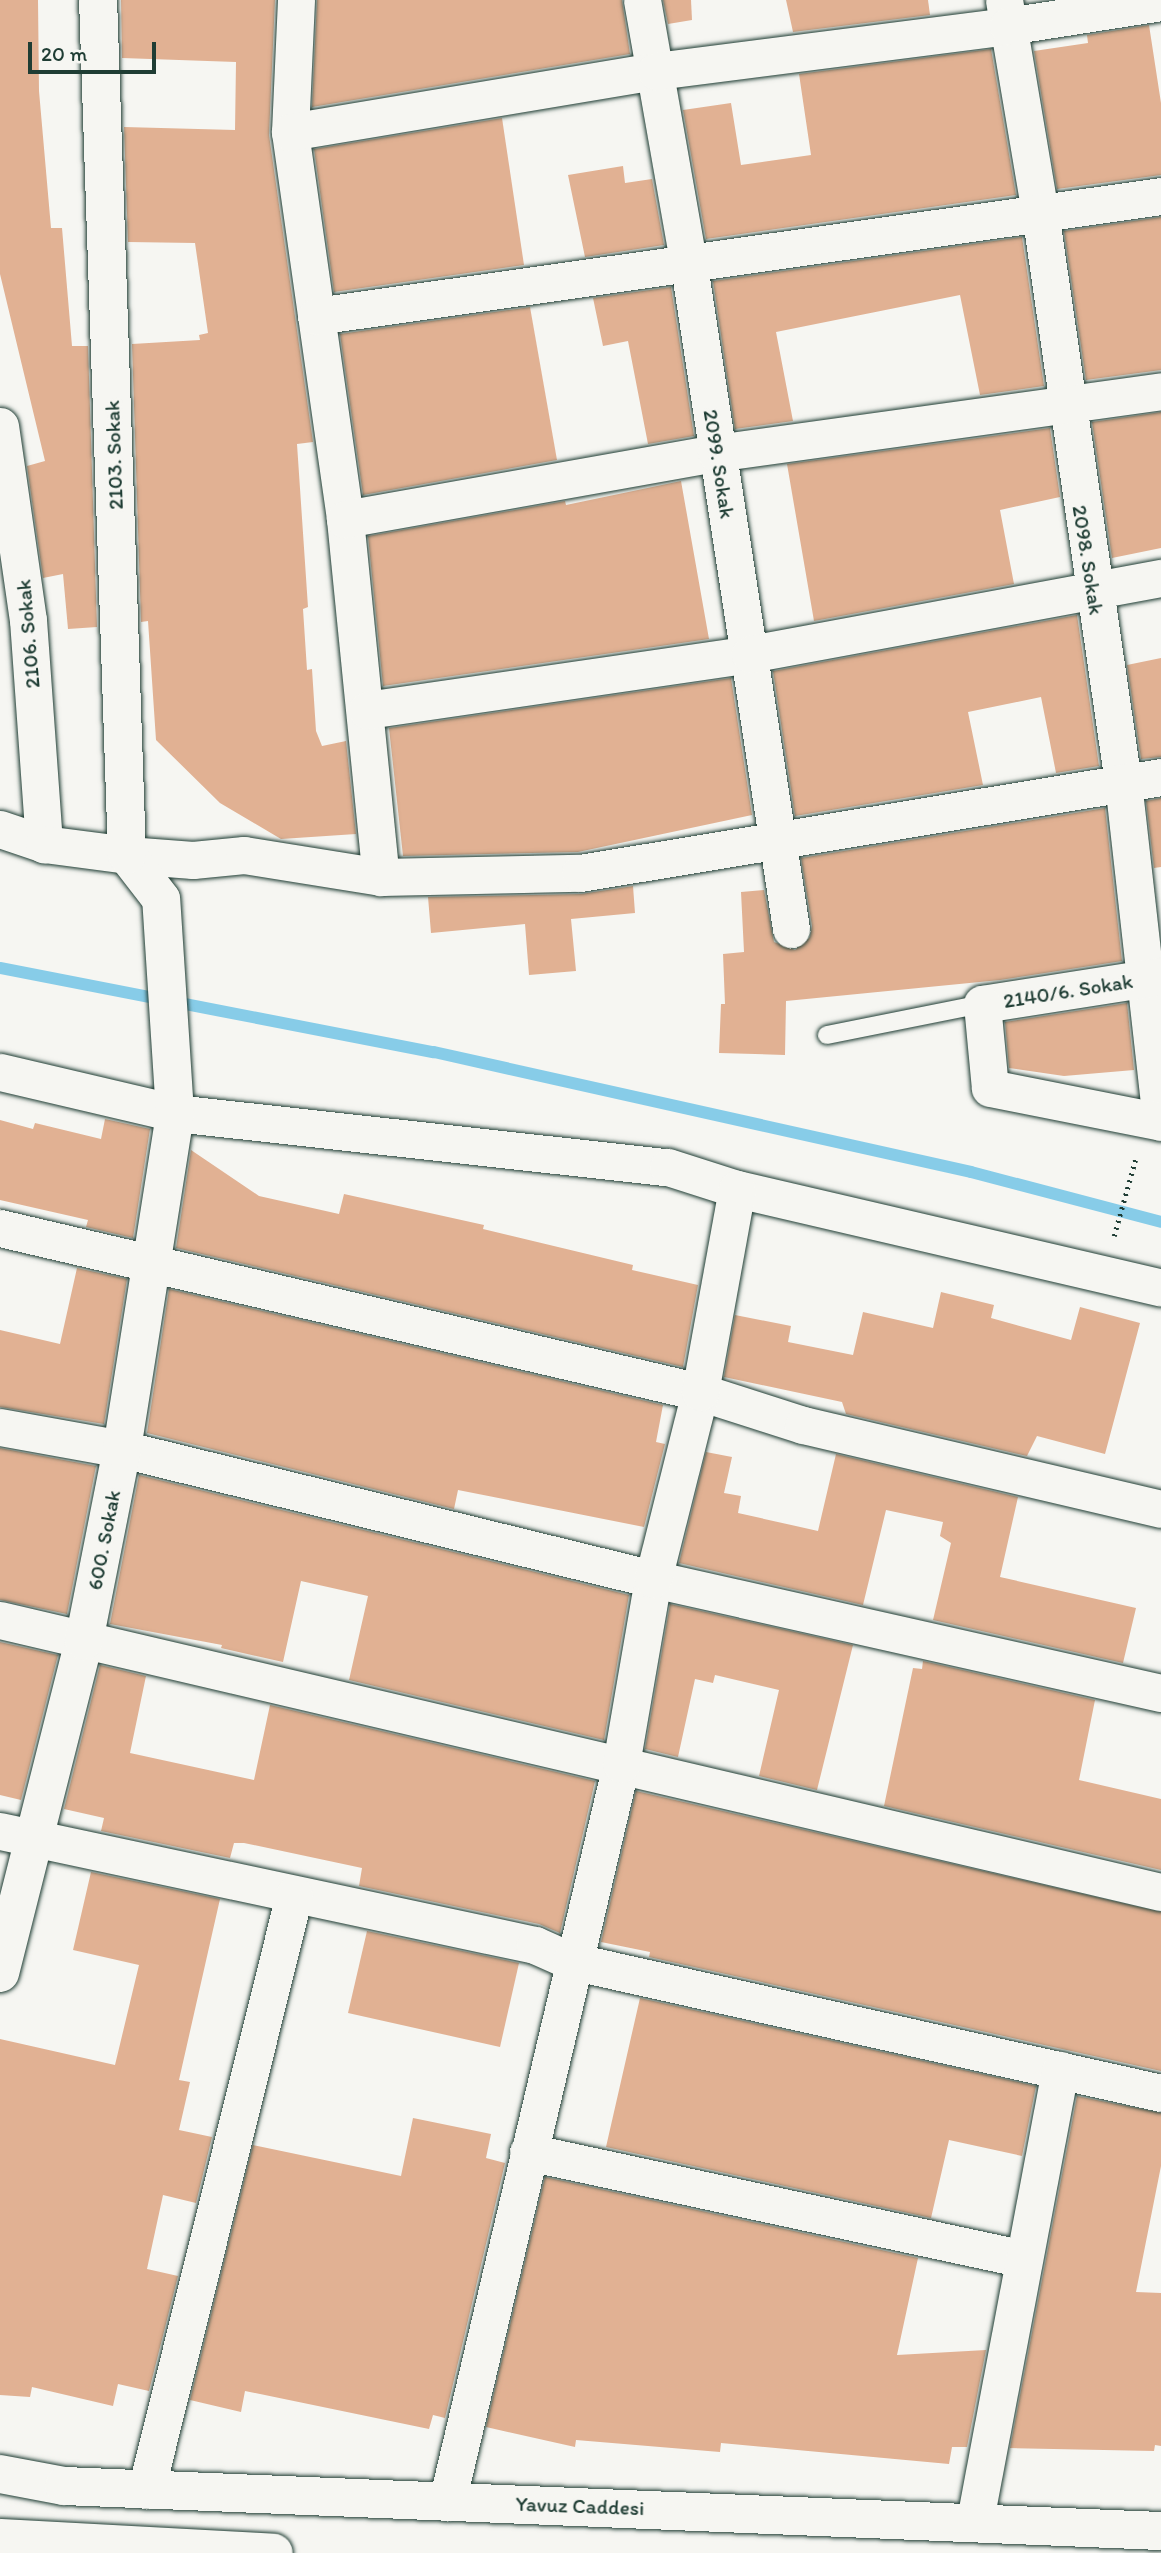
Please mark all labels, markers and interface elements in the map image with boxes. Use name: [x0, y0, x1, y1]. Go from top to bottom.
scale bar: [32, 28, 159, 72]
text: 20 m: [41, 41, 87, 66]
street label: 2103. Sokak: [99, 400, 129, 510]
street label: 2099. Sokak: [698, 408, 740, 520]
street label: 2098. Sokak: [1067, 503, 1109, 617]
street label: 2106. Sokak: [11, 579, 45, 689]
street label: 2140/6. Sokak: [1002, 968, 1134, 1014]
street label: 600. Sokak: [82, 1488, 126, 1592]
street label: Yavuz Caddesi: [515, 2491, 645, 2521]

